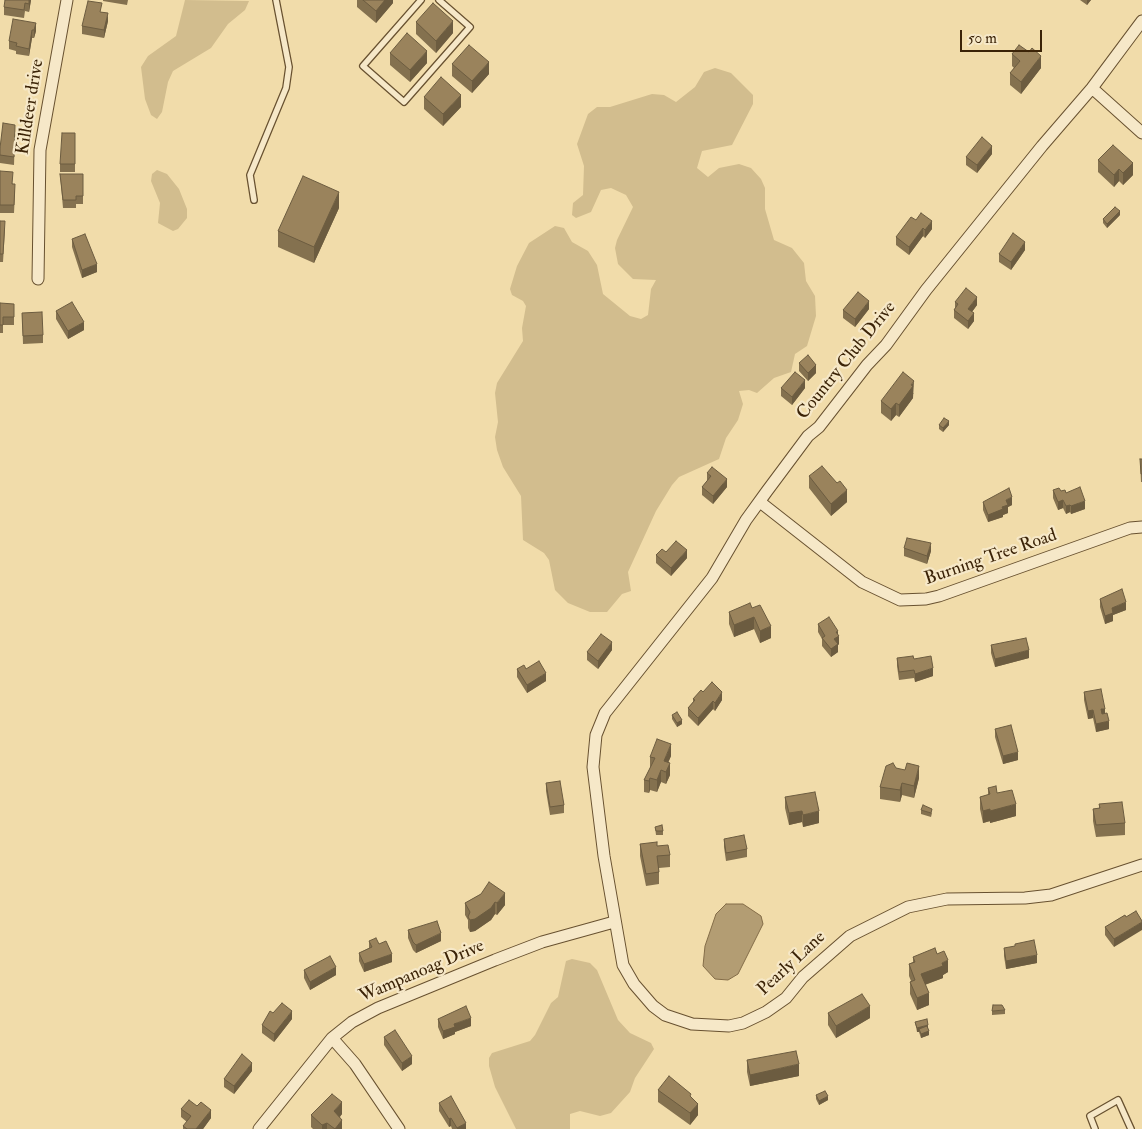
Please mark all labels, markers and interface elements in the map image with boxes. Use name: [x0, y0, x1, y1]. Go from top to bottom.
scale bar: [962, 20, 1044, 52]
text: 50 m: [968, 29, 997, 48]
street label: Killdeer drive: [13, 58, 49, 156]
street label: Country Club Drive: [793, 298, 901, 424]
street label: Burning Tree Road: [922, 525, 1060, 591]
street label: Pearly Lane: [754, 927, 830, 1001]
street label: Wampanoag Drive: [356, 936, 488, 1008]

